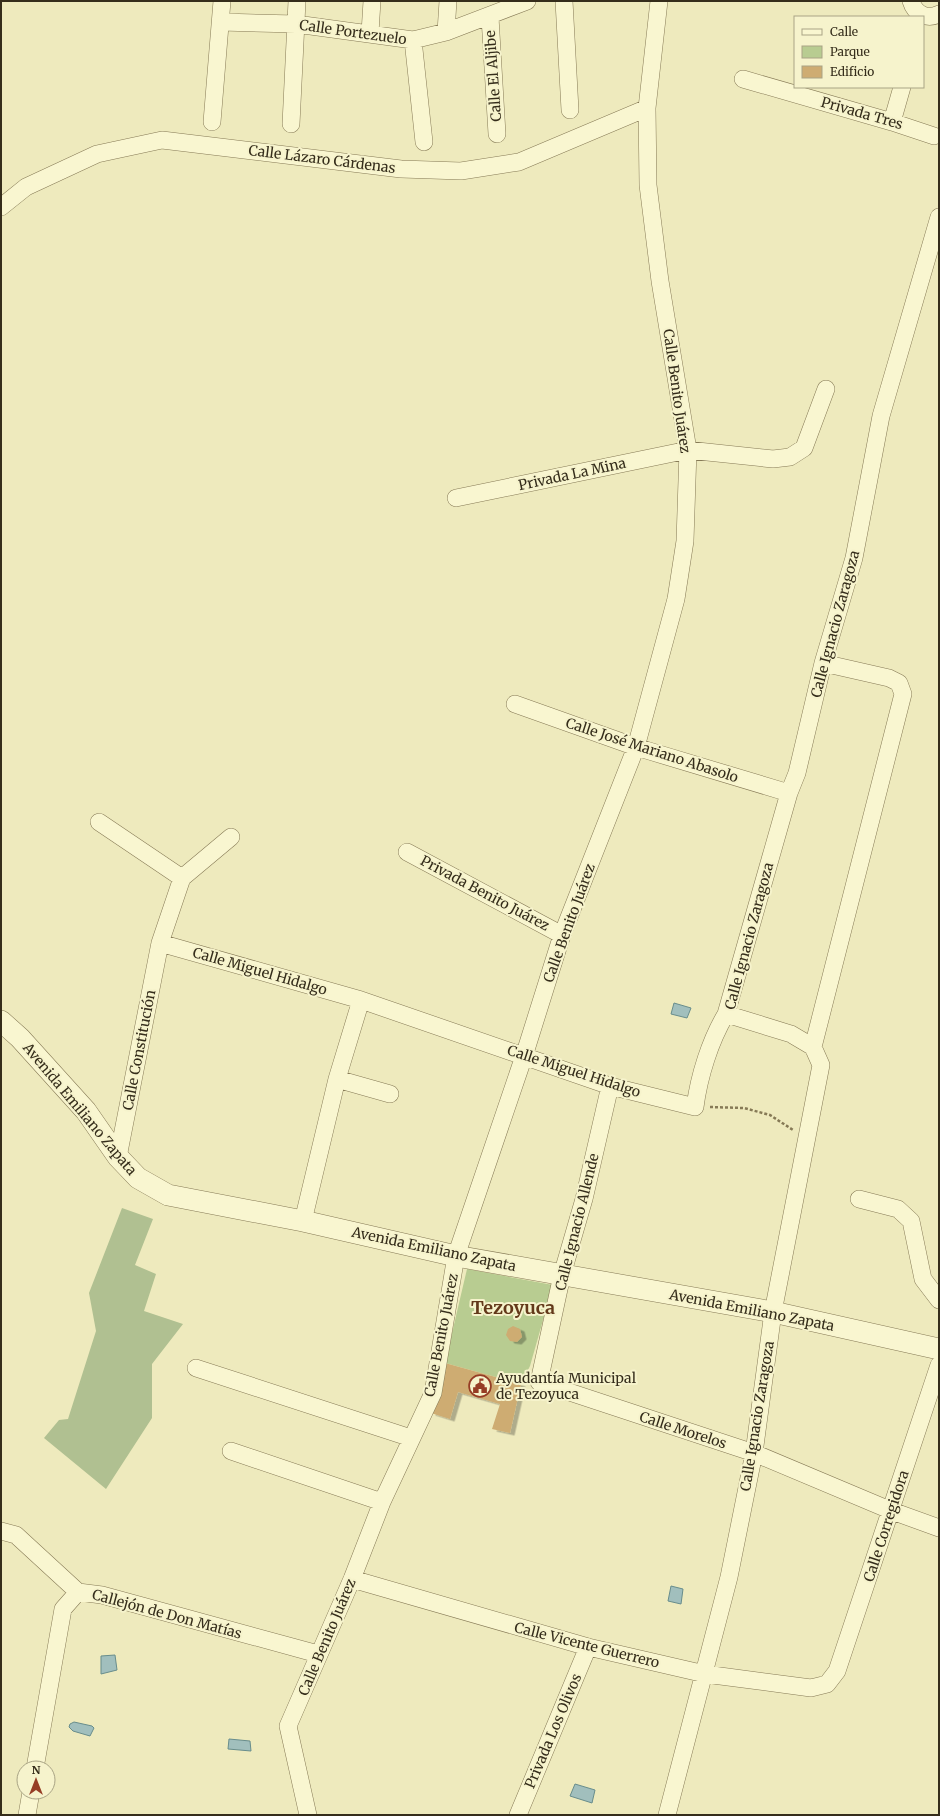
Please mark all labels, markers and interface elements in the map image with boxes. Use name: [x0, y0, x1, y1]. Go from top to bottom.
street label: Calle Portezuelo: [298, 16, 408, 48]
legend: [794, 16, 924, 88]
text: Calle: [830, 24, 858, 39]
street label: Calle El Aljibe: [481, 30, 505, 122]
text: Parque: [830, 44, 870, 59]
text: Edificio: [830, 64, 874, 79]
street label: Privada Tres: [819, 93, 905, 133]
street label: Calle Lázaro Cárdenas: [248, 141, 397, 177]
street label: Calle Benito Juárez: [659, 328, 695, 455]
street label: Privada La Mina: [517, 454, 628, 494]
street label: Calle Ignacio Zaragoza: [807, 548, 863, 700]
street label: Calle José Mariano Abasolo: [563, 714, 741, 786]
street label: Privada Benito Juárez: [417, 851, 553, 935]
street label: Calle Ignacio Zaragoza: [721, 860, 777, 1012]
street label: Calle Benito Juárez: [539, 861, 599, 985]
street label: Calle Miguel Hidalgo: [191, 943, 329, 999]
street label: Calle Constitución: [118, 988, 160, 1112]
street label: Avenida Emiliano Zapata: [19, 1038, 141, 1179]
street label: Calle Miguel Hidalgo: [505, 1041, 643, 1101]
street label: Calle Ignacio Allende: [551, 1152, 603, 1292]
street label: Avenida Emiliano Zapata: [349, 1223, 518, 1275]
street label: Calle Benito Juárez: [420, 1271, 462, 1398]
street label: Avenida Emiliano Zapata: [667, 1285, 836, 1335]
district label: Tezoyuca: [471, 1296, 555, 1319]
street label: Calle Ignacio Zaragoza: [736, 1339, 778, 1492]
place label: Ayudantía Municipal de Tezoyuca: [495, 1369, 637, 1403]
public building icon: Ayudantía Municipal de Tezoyuca: [467, 1373, 493, 1399]
street label: Calle Morelos: [637, 1407, 729, 1453]
street label: Calle Corregidora: [859, 1467, 913, 1584]
street label: Calle Benito Juárez: [294, 1575, 360, 1698]
street label: Callejón de Don Matías: [90, 1585, 244, 1643]
street label: Calle Vicente Guerrero: [513, 1618, 661, 1672]
street label: Privada Los Olivos: [521, 1671, 585, 1791]
north arrow: [16, 1760, 56, 1800]
text: N: [32, 1763, 41, 1777]

